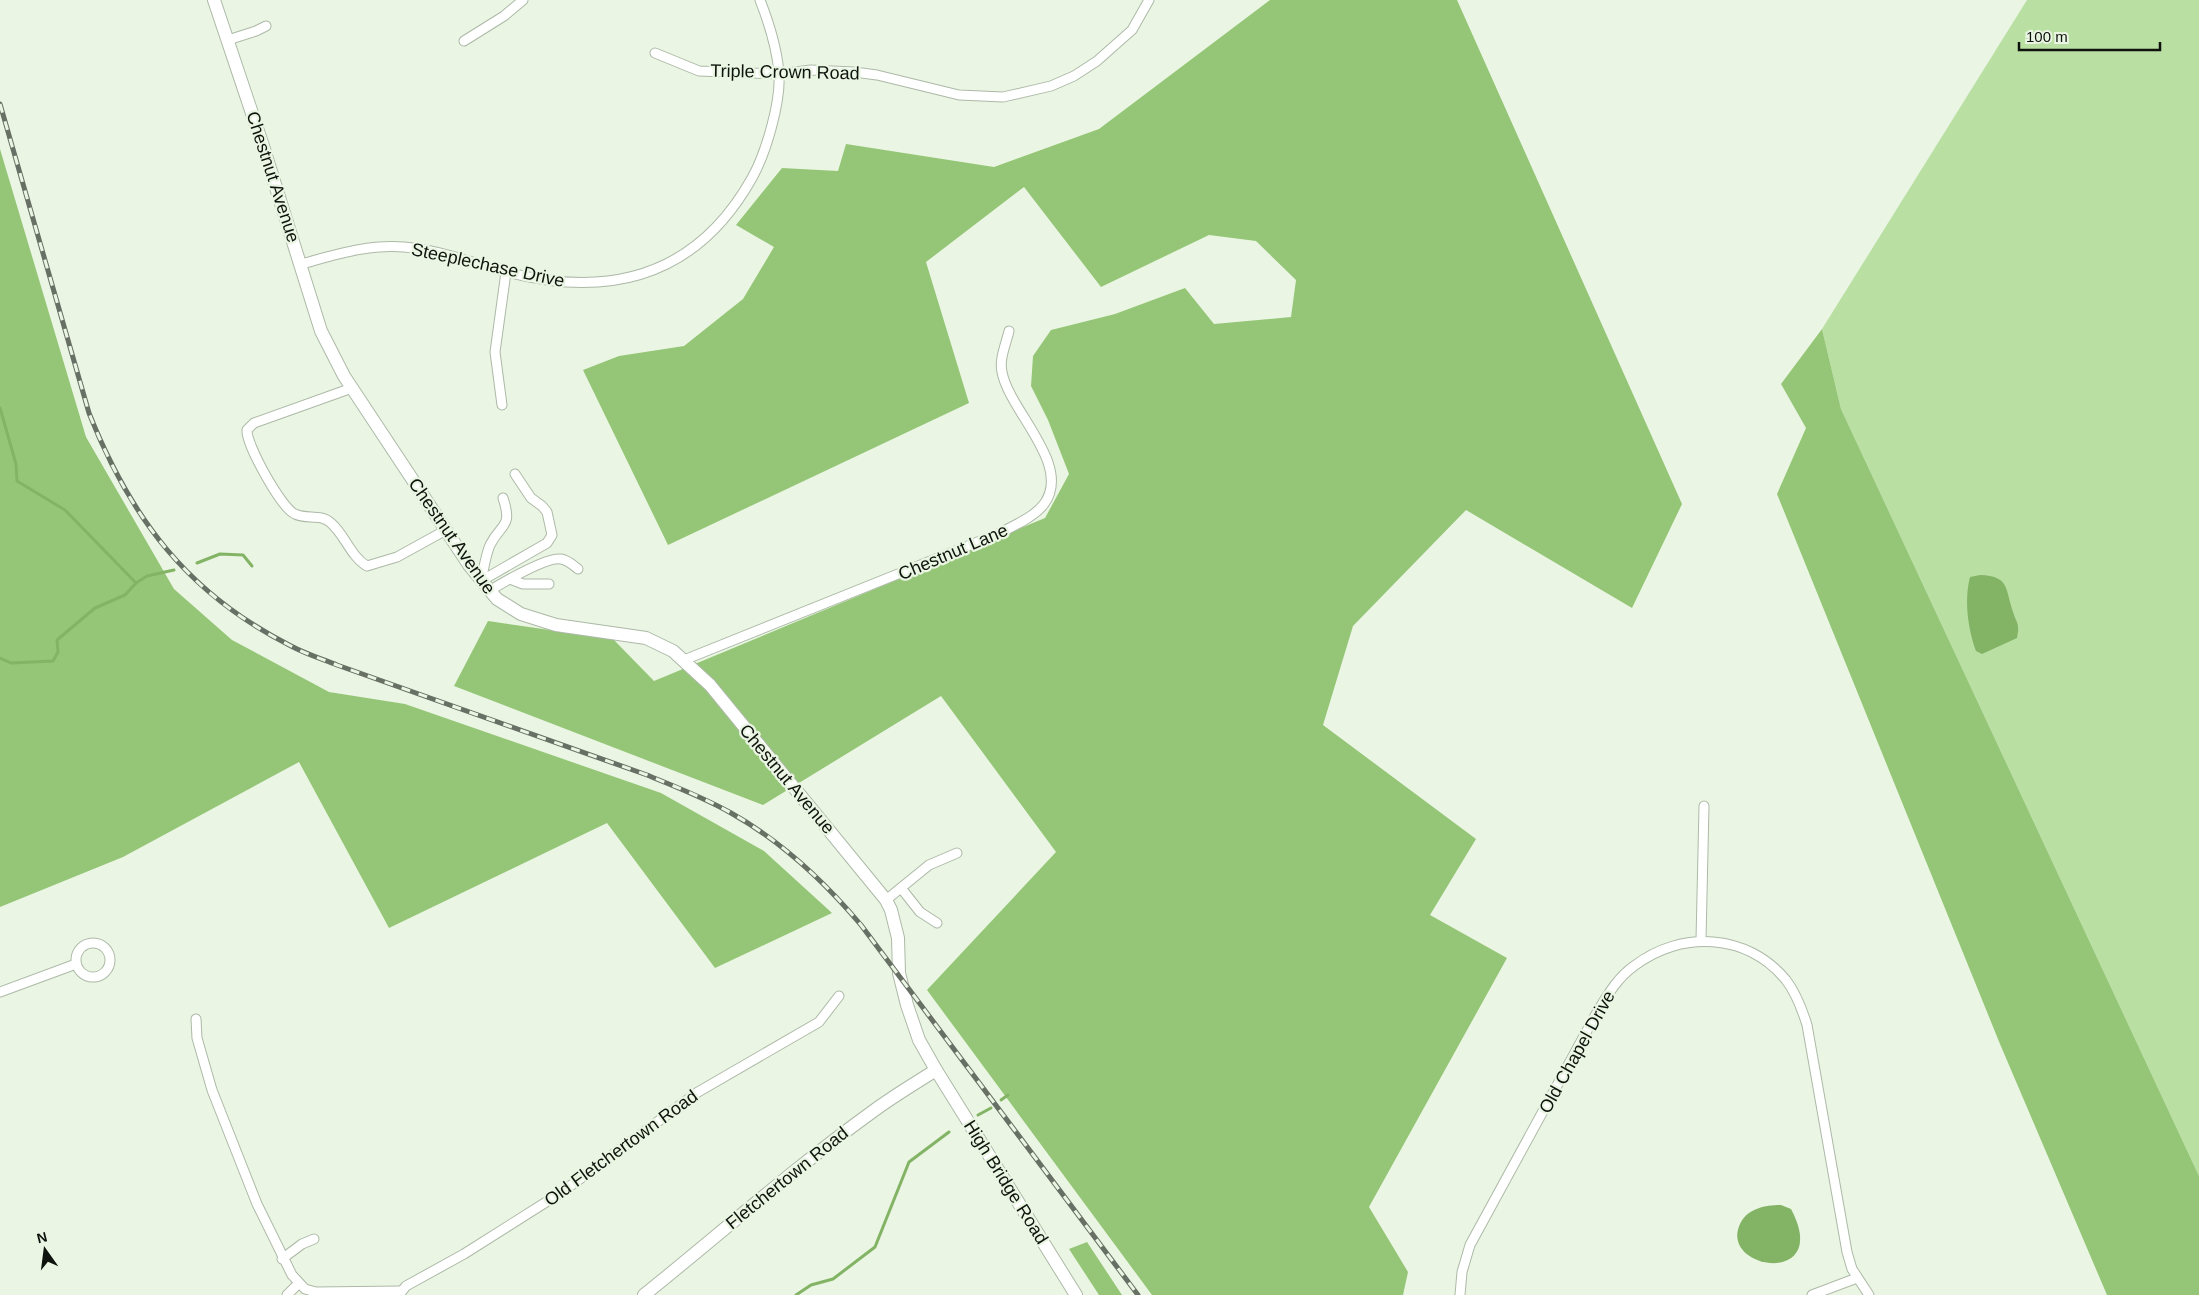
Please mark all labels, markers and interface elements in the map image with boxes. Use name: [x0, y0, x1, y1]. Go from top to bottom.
scale bar: [2019, 20, 2160, 52]
text: 100 m: [2026, 28, 2068, 45]
street label: Triple Crown Road: [710, 61, 860, 83]
street label: Chestnut Avenue: [242, 109, 304, 245]
street label: Steeplechase Drive: [410, 239, 566, 291]
street label: Chestnut Avenue: [405, 474, 499, 598]
street label: Chestnut Lane: [895, 520, 1011, 584]
street label: Chestnut Avenue: [735, 720, 839, 838]
street label: Old Chapel Drive: [1535, 987, 1619, 1117]
street label: Old Fletchertown Road: [541, 1086, 701, 1210]
street label: High Bridge Road: [960, 1116, 1052, 1248]
street label: Fletchertown Road: [722, 1123, 852, 1233]
north arrow: [20, 1225, 70, 1275]
text: N: [35, 1228, 49, 1246]

